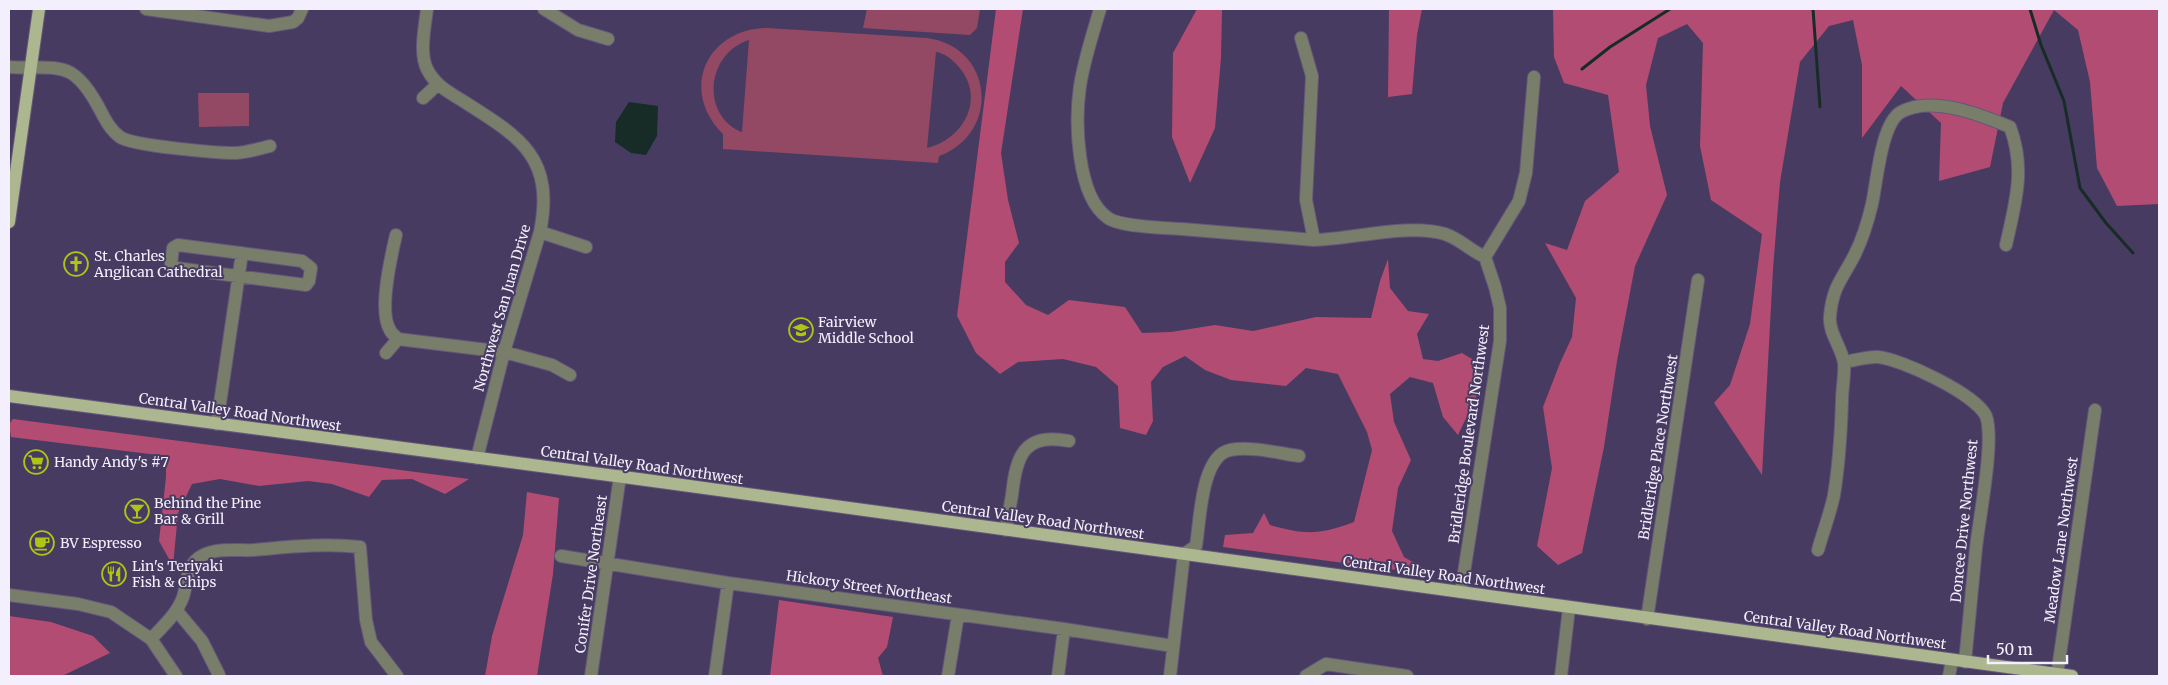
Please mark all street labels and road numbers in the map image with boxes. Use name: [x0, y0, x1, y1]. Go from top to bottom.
street label: Northwest San Juan Drive: [470, 222, 534, 394]
street label: Bridleridge Boulevard Northwest: [1445, 323, 1493, 545]
street label: Bridleridge Place Northwest: [1634, 352, 1682, 541]
street label: Central Valley Road Northwest: [138, 389, 343, 435]
street label: Doncee Drive Northwest: [1946, 438, 1982, 604]
street label: Central Valley Road Northwest: [540, 442, 745, 488]
street label: Meadow Lane Northwest: [2040, 455, 2082, 624]
street label: Conifer Drive Northeast: [571, 493, 611, 654]
street label: Central Valley Road Northwest: [941, 497, 1146, 543]
street label: Central Valley Road Northwest: [1342, 552, 1547, 598]
street label: Hickory Street Northeast: [785, 566, 954, 608]
street label: Central Valley Road Northwest: [1743, 607, 1948, 653]

